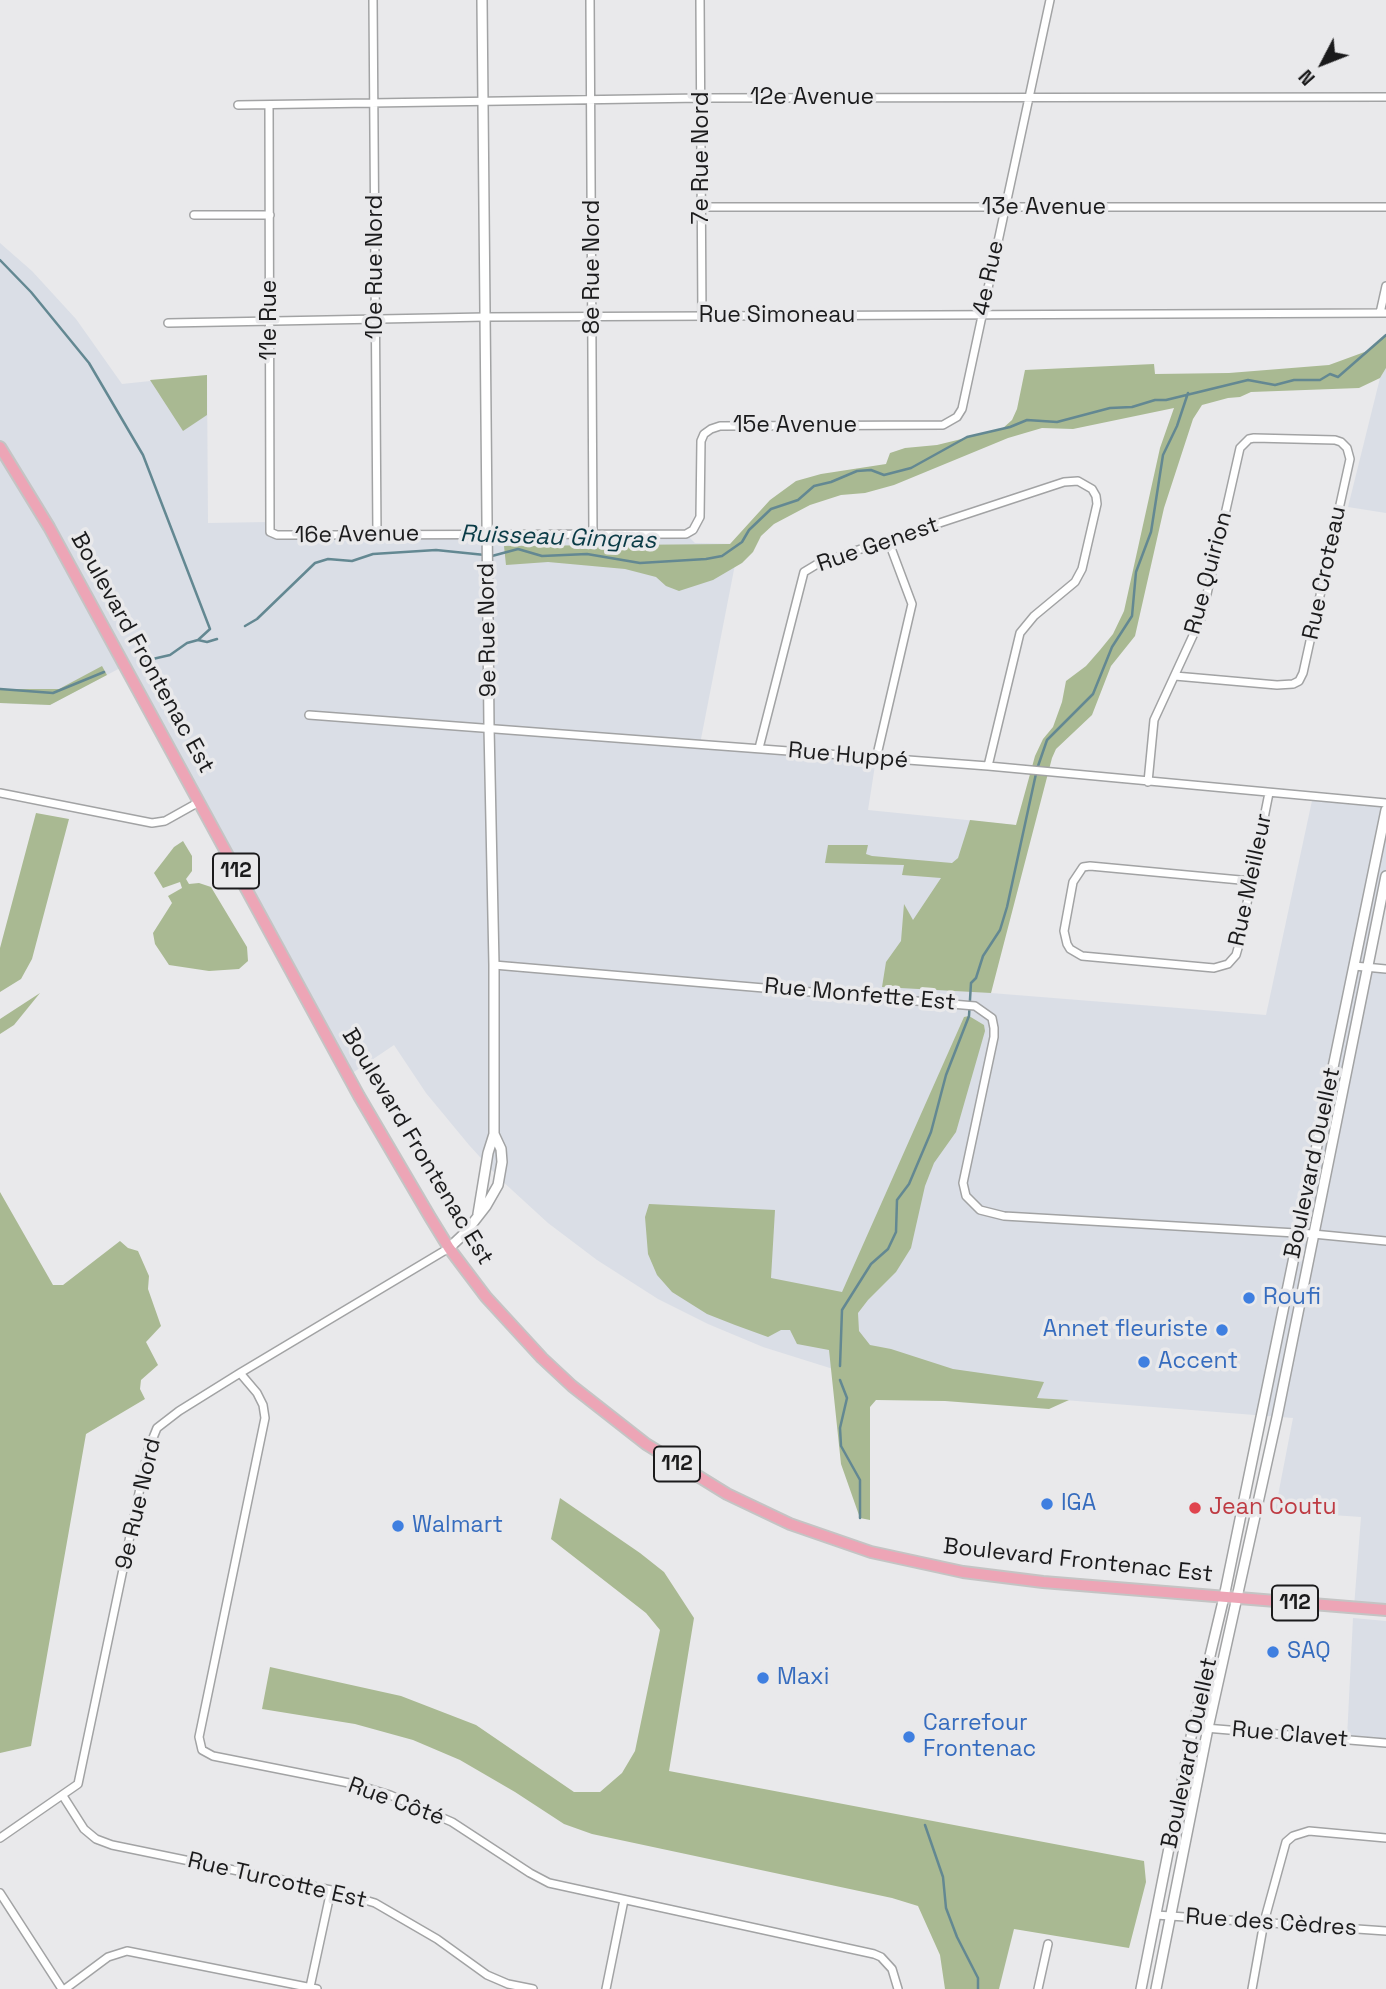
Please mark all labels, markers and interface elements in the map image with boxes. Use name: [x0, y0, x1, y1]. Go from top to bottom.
north arrow: [1288, 28, 1358, 98]
text: N: [1293, 64, 1321, 90]
street label: 12e Avenue: [750, 84, 874, 112]
street label: 7e Rue Nord: [688, 91, 716, 225]
street label: 13e Avenue: [982, 194, 1106, 222]
street label: 10e Rue Nord: [362, 195, 390, 339]
street label: 8e Rue Nord: [579, 200, 607, 334]
street label: 4e Rue: [968, 238, 1010, 318]
street label: 11e Rue: [256, 280, 284, 360]
street label: Rue Simoneau: [699, 302, 855, 330]
street label: 15e Avenue: [733, 412, 857, 440]
street label: Rue Croteau: [1297, 504, 1353, 642]
street label: Rue Quirion: [1179, 509, 1239, 637]
street label: Rue Genest: [813, 511, 943, 579]
street label: 16e Avenue: [295, 520, 419, 550]
water label: Ruisseau Gingras: [459, 520, 657, 556]
street label: Boulevard Frontenac Est: [64, 528, 220, 778]
street label: 9e Rue Nord: [473, 563, 503, 697]
street label: Rue Huppé: [787, 737, 909, 775]
street label: Rue Meilleur: [1223, 811, 1279, 949]
road number: 112: [213, 854, 259, 888]
street label: Rue Monfette Est: [763, 973, 957, 1017]
street label: Boulevard Frontenac Est: [335, 1024, 499, 1270]
street label: Boulevard Ouellet: [1279, 1065, 1347, 1261]
place label: Roufi: [1263, 1284, 1321, 1312]
marker: Roufi: [1241, 1290, 1257, 1306]
place label: Annet fleuriste: [1043, 1316, 1208, 1344]
marker: Annet fleuriste: [1214, 1322, 1230, 1338]
place label: Accent: [1158, 1348, 1238, 1376]
marker: Accent: [1136, 1354, 1152, 1370]
street label: 9e Rue Nord: [110, 1435, 168, 1573]
road number: 112: [654, 1446, 700, 1482]
place label: IGA: [1061, 1490, 1096, 1518]
place label: Jean Coutu: [1209, 1494, 1337, 1522]
marker: IGA: [1039, 1496, 1055, 1512]
marker: Jean Coutu: [1187, 1500, 1203, 1516]
place label: Walmart: [412, 1512, 503, 1540]
marker: Walmart: [390, 1518, 406, 1534]
street label: Boulevard Frontenac Est: [942, 1533, 1214, 1589]
road number: 112: [1272, 1586, 1318, 1620]
place label: SAQ: [1287, 1638, 1331, 1666]
marker: SAQ: [1265, 1644, 1281, 1660]
street label: Boulevard Ouellet: [1156, 1655, 1224, 1851]
place label: Maxi: [777, 1664, 829, 1692]
marker: Maxi: [755, 1670, 771, 1686]
place label: Carrefour Frontenac: [923, 1710, 1036, 1764]
street label: Rue Clavet: [1231, 1716, 1349, 1754]
marker: Carrefour Frontenac: [901, 1729, 917, 1745]
street label: Rue Côté: [344, 1772, 448, 1832]
street label: Rue Turcotte Est: [185, 1847, 369, 1915]
street label: Rue des Cèdres: [1184, 1903, 1358, 1943]

